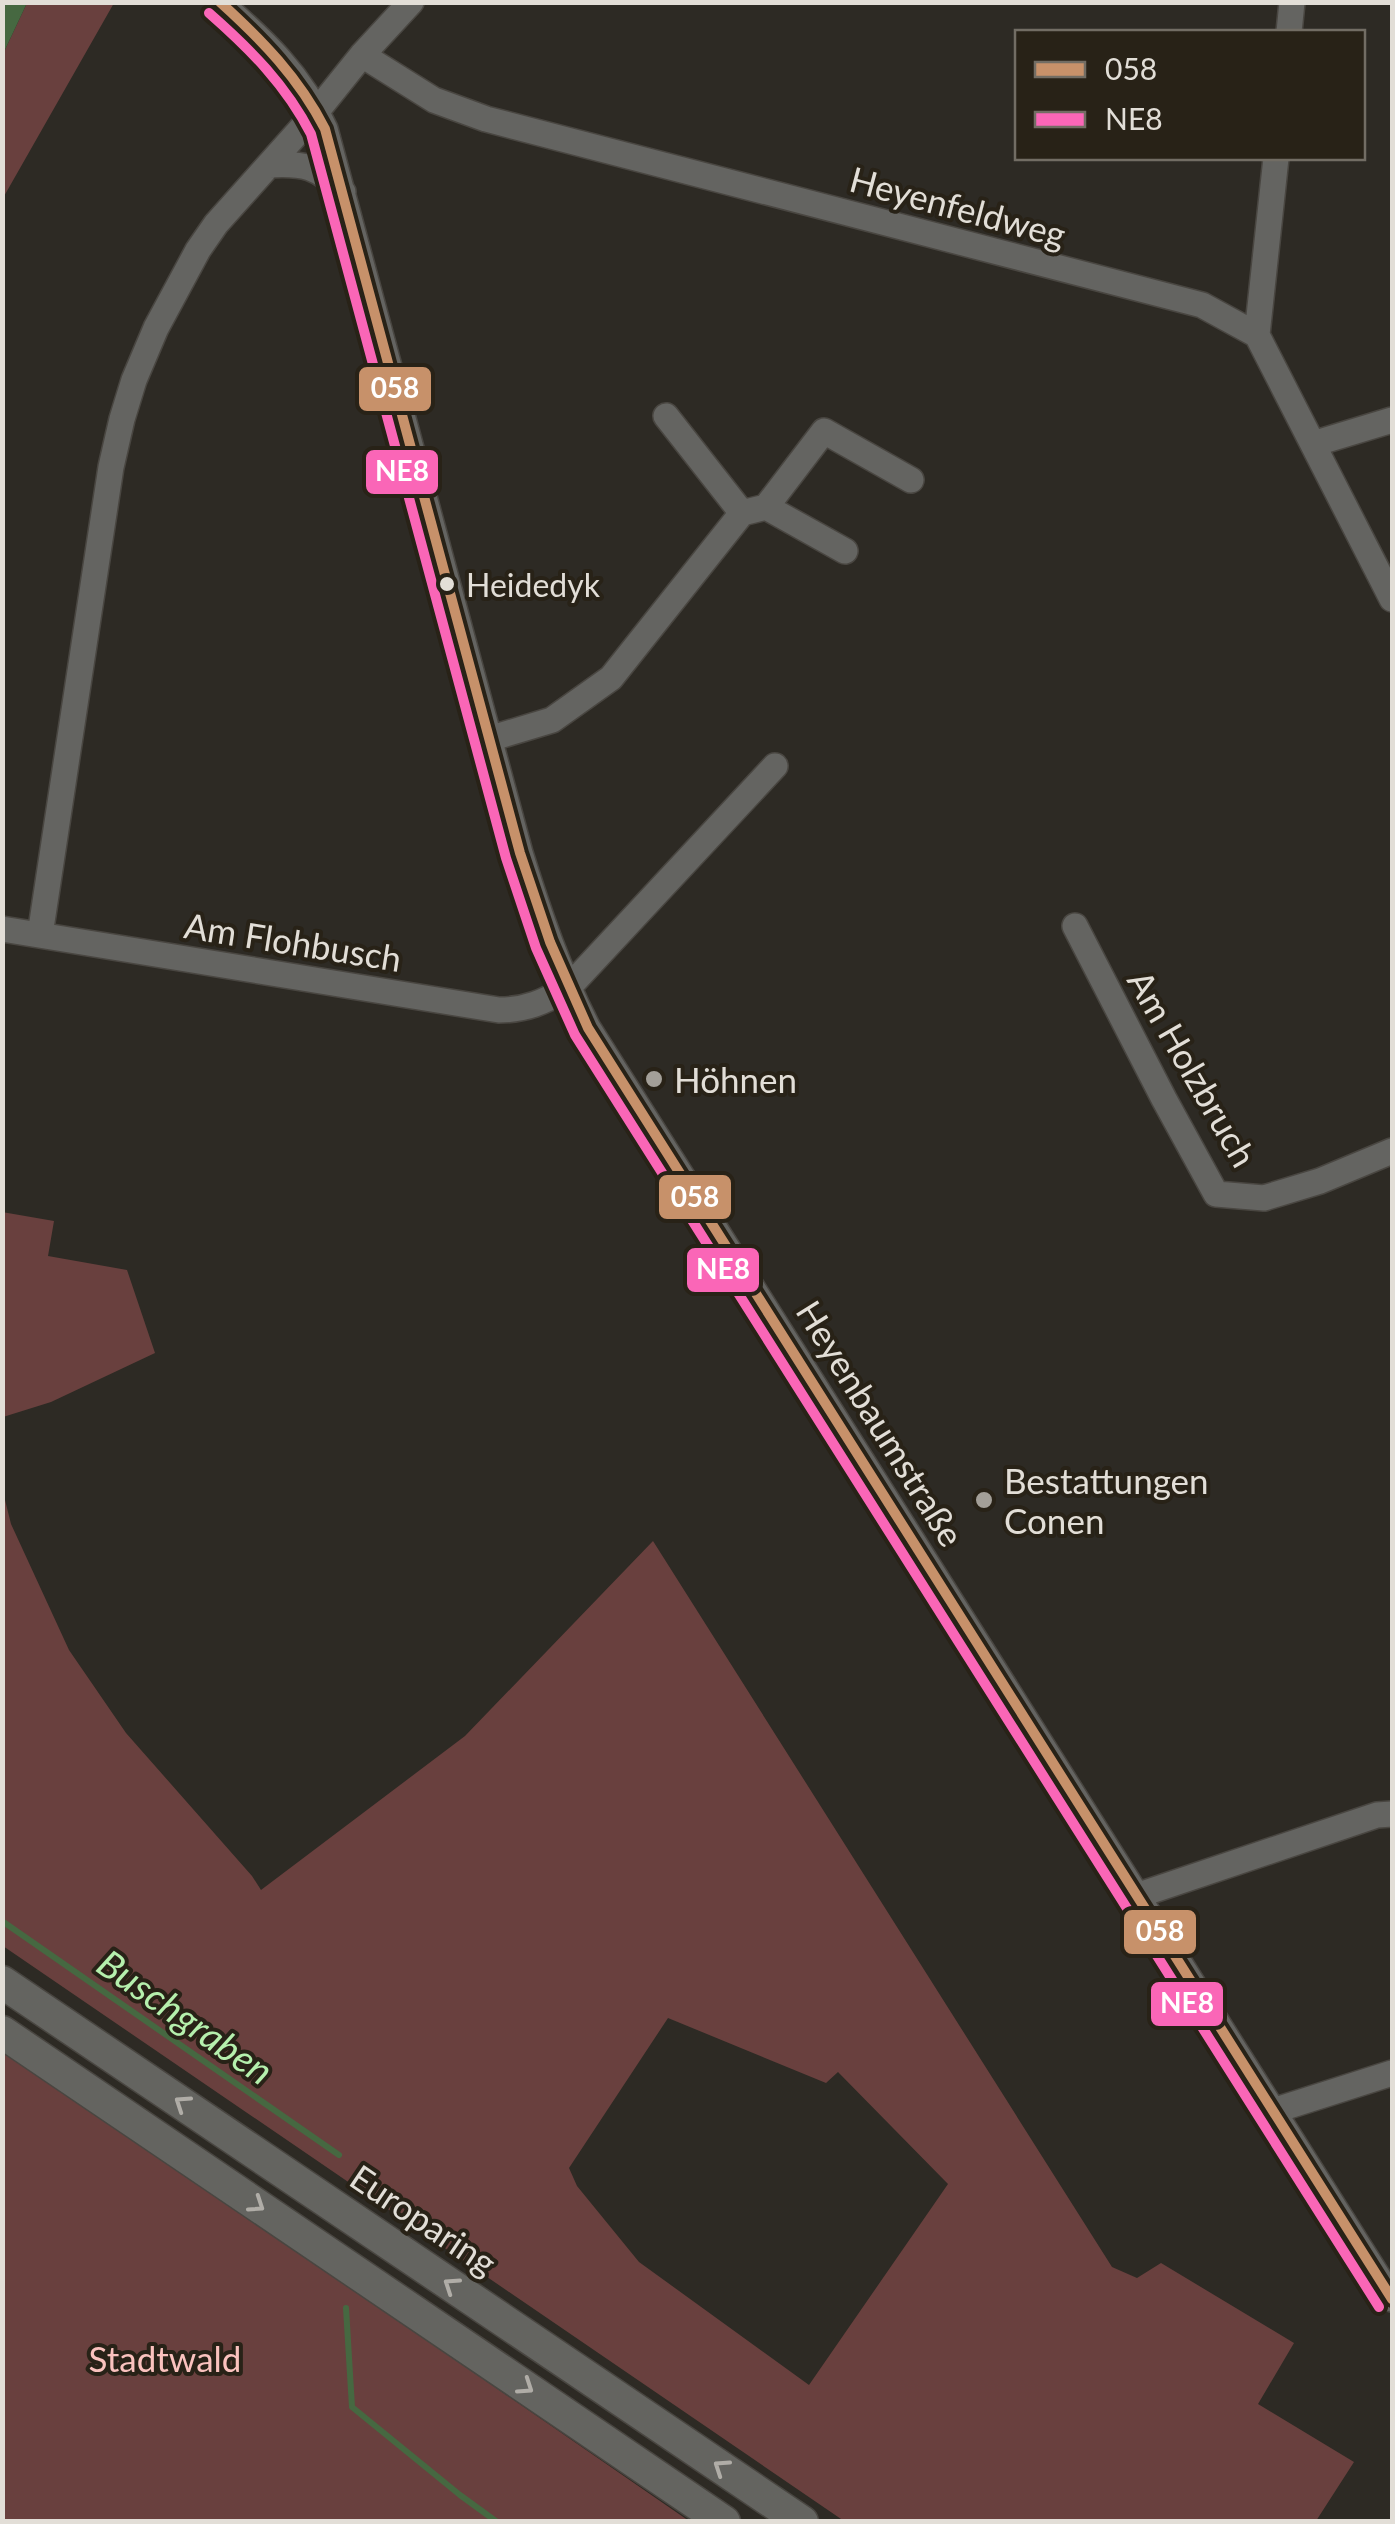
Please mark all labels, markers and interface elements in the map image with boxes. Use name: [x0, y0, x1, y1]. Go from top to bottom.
legend: [1015, 30, 1365, 160]
text: 058: [1105, 50, 1157, 86]
text: NE8: [1105, 100, 1163, 136]
street label: Heyenfeldweg: [846, 157, 1070, 255]
line badge: 058: [357, 365, 433, 413]
text: 058: [371, 370, 419, 404]
line badge: NE8: [364, 448, 440, 496]
text: NE8: [375, 453, 429, 487]
place label: Heidedyk: [466, 565, 601, 604]
marker: Heidedyk: [437, 574, 457, 594]
street label: Am Flohbusch: [182, 903, 404, 979]
street label: Am Holzbruch: [1120, 962, 1266, 1174]
place label: Höhnen: [674, 1058, 797, 1100]
marker: Höhnen: [643, 1068, 665, 1090]
line badge: 058: [657, 1173, 733, 1221]
text: 058: [671, 1179, 719, 1213]
line badge: NE8: [685, 1246, 761, 1294]
text: NE8: [696, 1251, 750, 1285]
street label: Heyenbaumstraße: [789, 1293, 973, 1553]
place label: Bestattungen Conen: [1004, 1459, 1209, 1541]
marker: Bestattungen Conen: [973, 1489, 995, 1511]
line badge: 058: [1122, 1908, 1198, 1956]
text: 058: [1136, 1913, 1184, 1947]
water label: Buschgraben: [89, 1939, 283, 2093]
line badge: NE8: [1149, 1980, 1225, 2028]
text: NE8: [1160, 1985, 1214, 2019]
one-way arrow: [175, 2097, 193, 2116]
street label: Europaring: [343, 2155, 505, 2283]
one-way arrow: [245, 2193, 264, 2211]
one-way arrow: [444, 2279, 463, 2297]
park label: Stadtwald: [89, 2337, 241, 2379]
one-way arrow: [515, 2375, 533, 2394]
one-way arrow: [713, 2461, 732, 2479]

